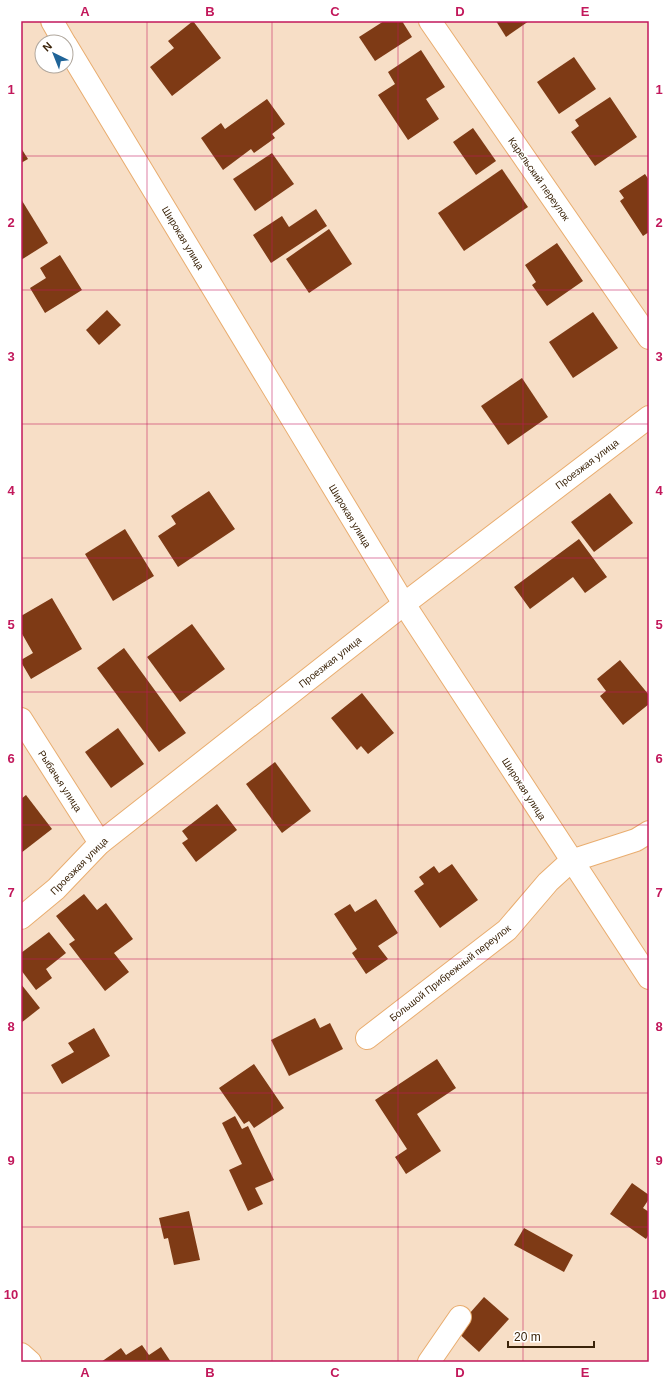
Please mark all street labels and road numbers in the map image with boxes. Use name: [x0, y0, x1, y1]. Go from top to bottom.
street label: Карельский переулок: [506, 135, 572, 223]
street label: Широкая улица: [160, 204, 206, 272]
street label: Проезжая улица: [553, 436, 621, 491]
street label: Широкая улица: [327, 482, 373, 550]
street label: Проезжая улица: [297, 634, 364, 690]
street label: Рыбачья улица: [36, 748, 84, 814]
street label: Широкая улица: [500, 756, 548, 822]
street label: Проезжая улица: [48, 835, 110, 897]
street label: Большой Прибрежный переулок: [387, 922, 513, 1024]

